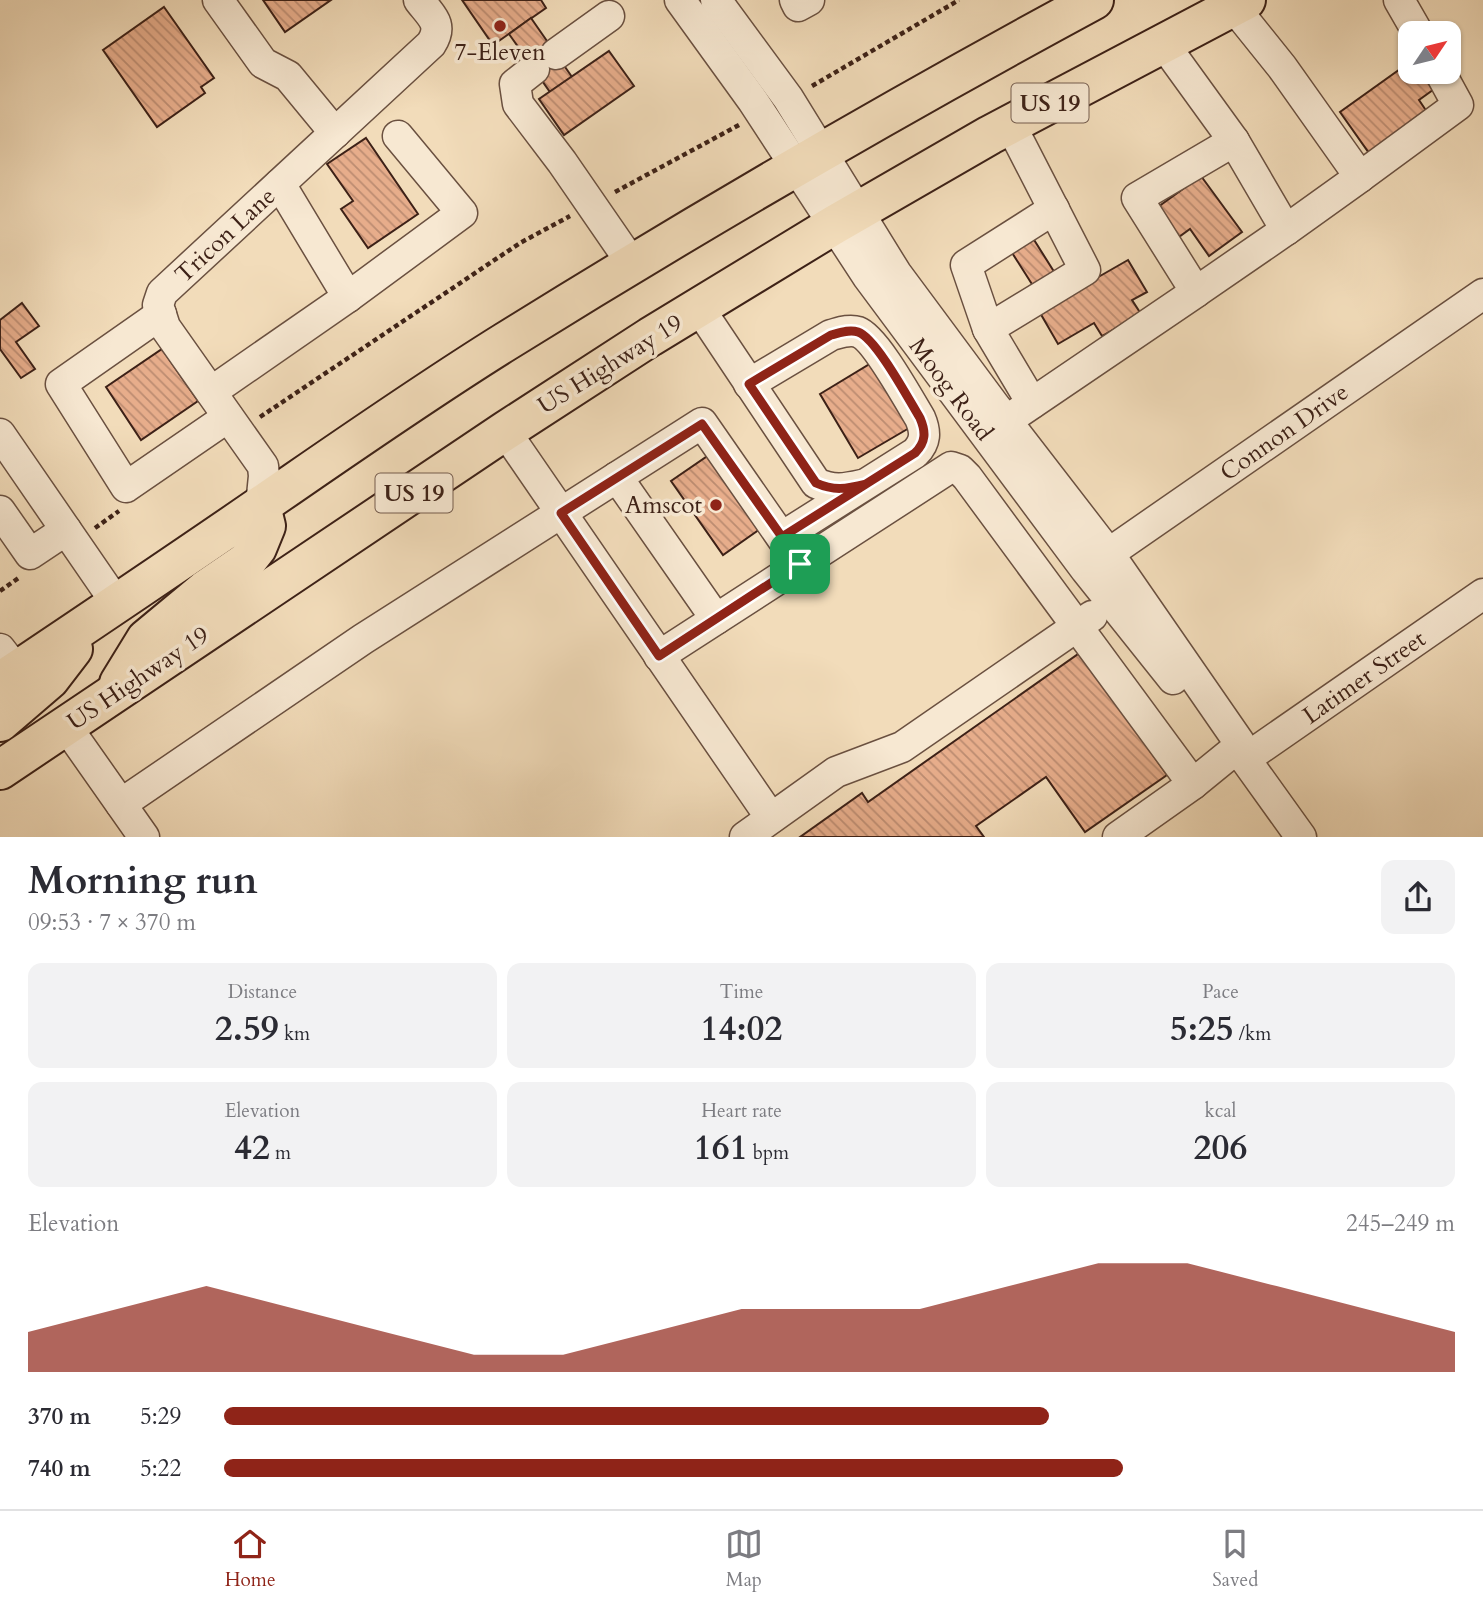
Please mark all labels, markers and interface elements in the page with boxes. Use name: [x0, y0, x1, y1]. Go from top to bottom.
marker: 7-Eleven: [492, 18, 508, 34]
north arrow: [1398, 21, 1461, 84]
map controls: [1398, 21, 1461, 84]
place label: 7-Eleven: [454, 36, 546, 69]
road number: US 19: [1012, 83, 1088, 122]
street label: Tricon Lane: [168, 180, 283, 291]
street label: US Highway 19: [532, 307, 689, 422]
street label: Moog Road: [901, 331, 1000, 448]
street label: Connon Drive: [1214, 376, 1355, 489]
road number: US 19: [376, 474, 452, 512]
place label: Amscot: [625, 489, 702, 522]
marker: Amscot: [708, 497, 724, 513]
pin: [770, 534, 830, 594]
icon: arrive: [781, 545, 819, 583]
street label: US Highway 19: [61, 619, 216, 738]
street label: Latimer Street: [1296, 623, 1433, 732]
text: Morning run: [28, 855, 258, 907]
button: share: [1381, 860, 1455, 934]
text: 09:53 · 7 × 370 m: [28, 907, 196, 938]
text: Distance: [228, 979, 297, 1005]
text: Time: [720, 979, 763, 1005]
text: Pace: [1202, 979, 1239, 1005]
text: 2.59: [215, 1005, 279, 1053]
text: 14:02: [701, 1005, 782, 1053]
text: 5:25: [1170, 1005, 1234, 1053]
text: km: [279, 1021, 310, 1047]
text: /km: [1234, 1021, 1271, 1047]
text: Elevation: [225, 1098, 300, 1124]
text: Heart rate: [701, 1098, 782, 1124]
text: kcal: [1205, 1098, 1236, 1124]
text: 42: [234, 1124, 270, 1172]
text: 161: [694, 1124, 748, 1172]
text: 206: [1194, 1124, 1247, 1172]
text: m: [270, 1140, 291, 1166]
text: bpm: [748, 1140, 789, 1166]
text: Elevation: [28, 1208, 119, 1239]
text: 245–249 m: [1346, 1208, 1455, 1239]
text: 370 m: [28, 1401, 91, 1432]
text: 5:29: [140, 1401, 181, 1432]
text: 740 m: [28, 1453, 91, 1484]
text: 5:22: [140, 1453, 181, 1484]
tab: Home: [225, 1525, 276, 1593]
tab: Map: [725, 1525, 763, 1593]
tab: Saved: [1212, 1525, 1258, 1593]

